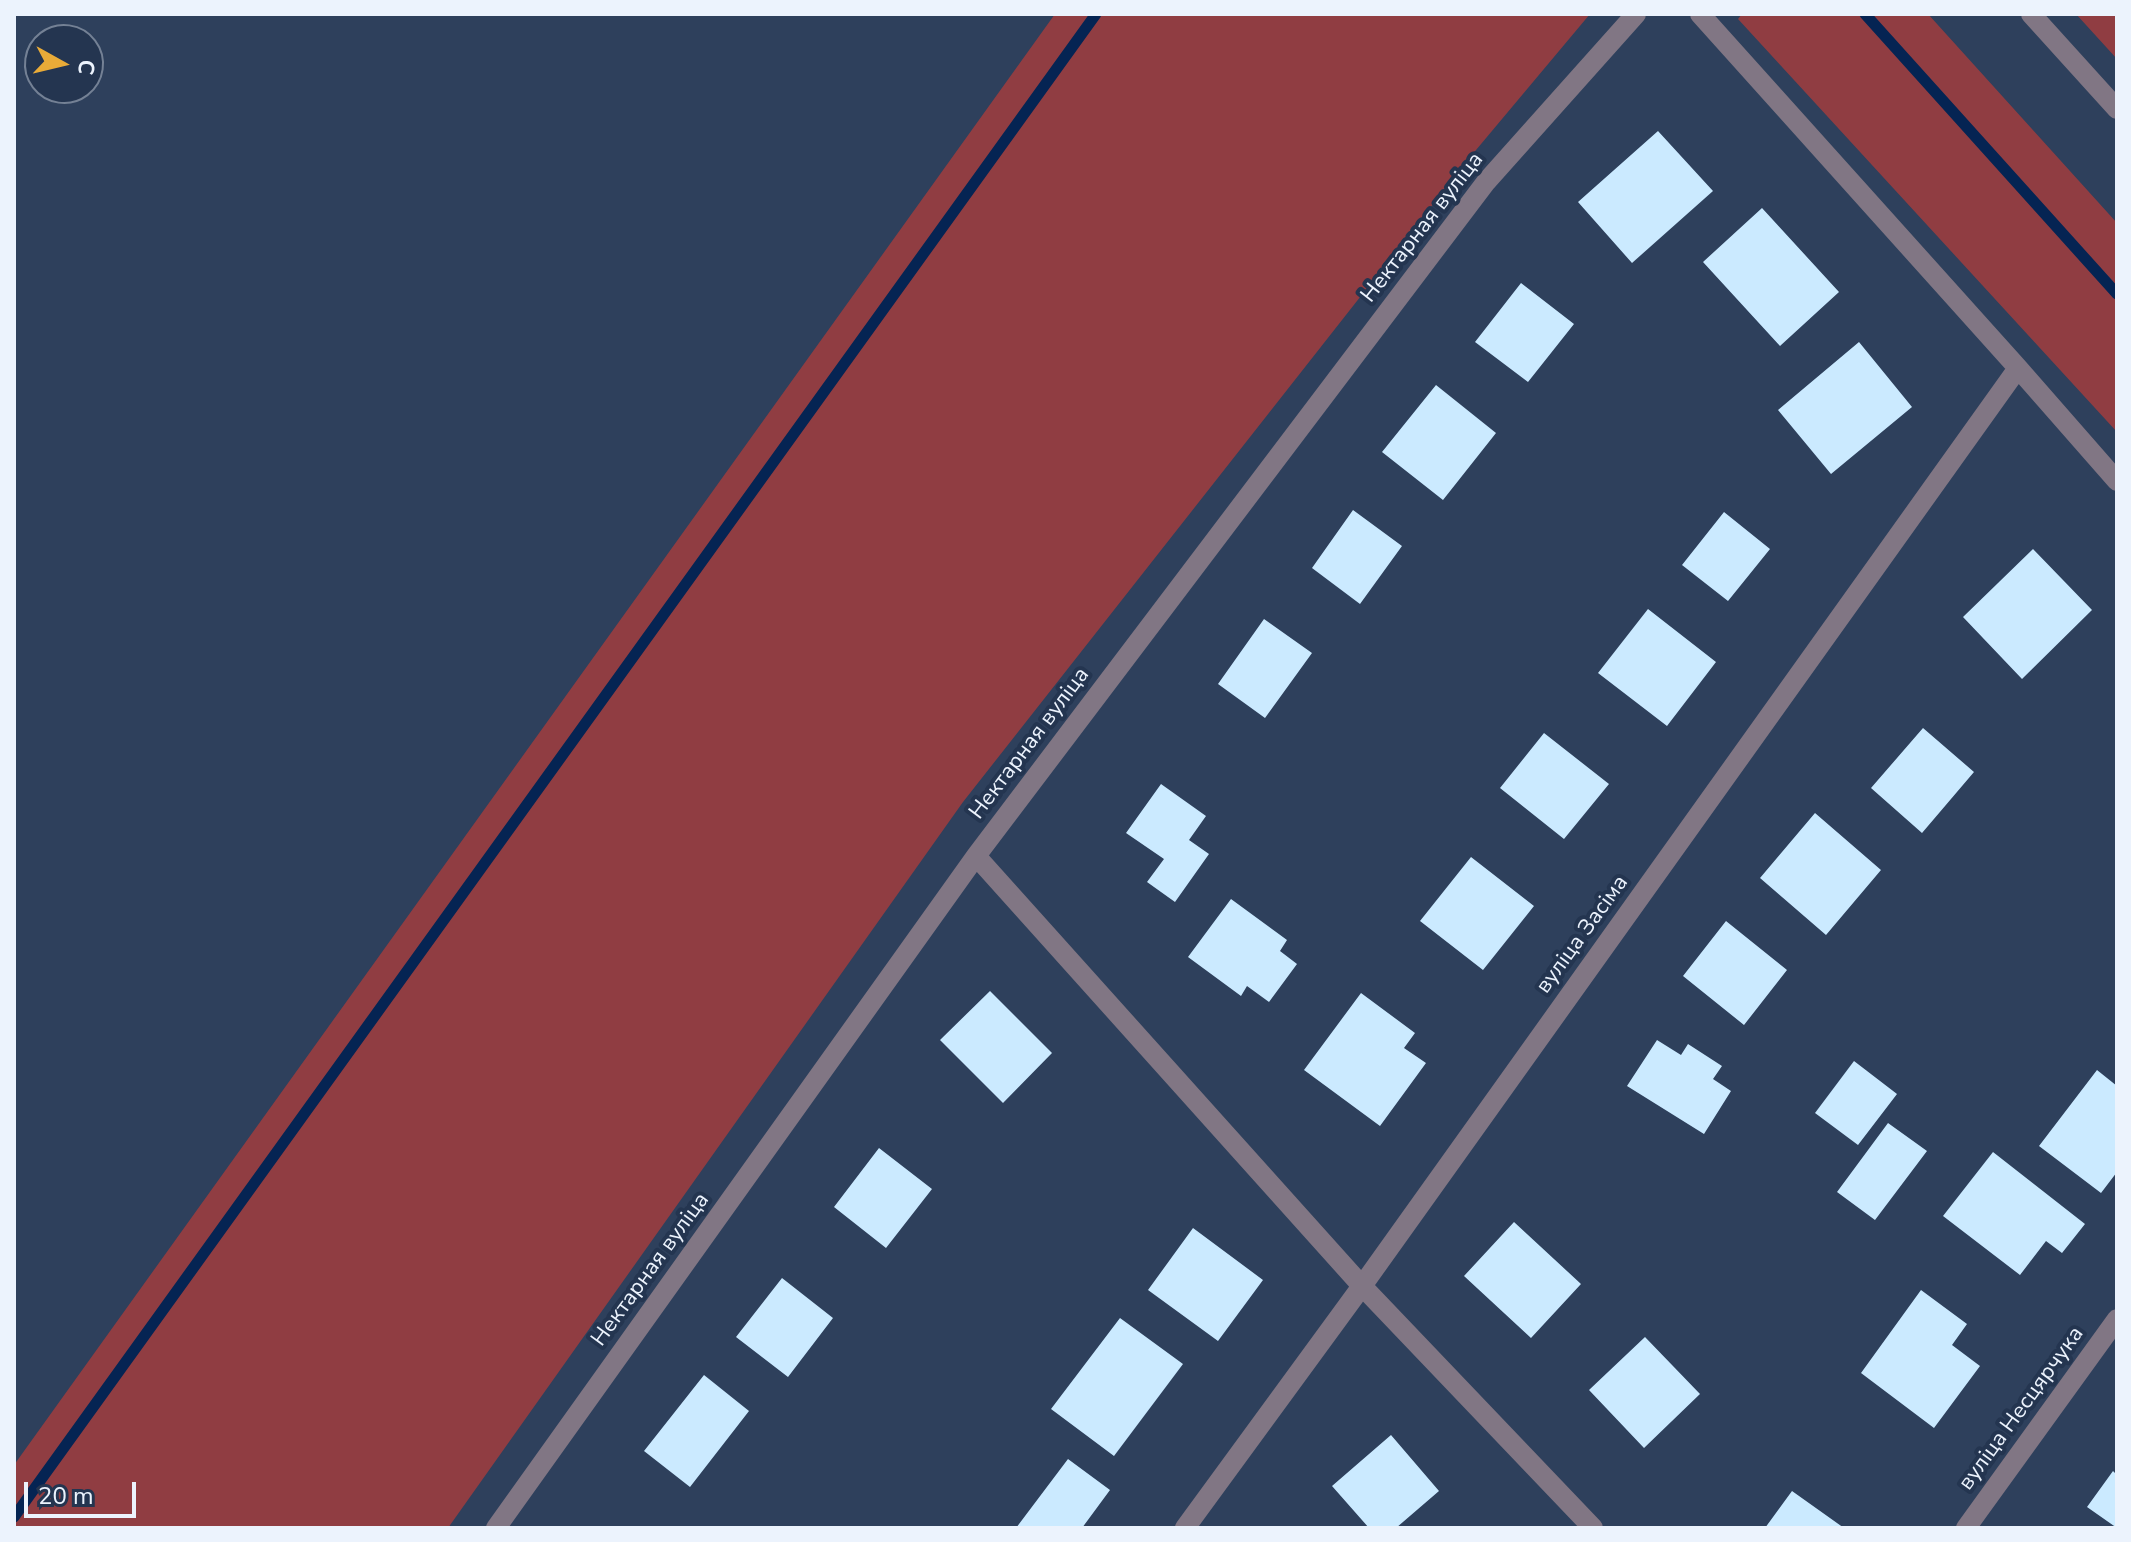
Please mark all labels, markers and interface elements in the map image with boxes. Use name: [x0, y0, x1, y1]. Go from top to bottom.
north arrow: [24, 24, 104, 104]
text: С: [70, 58, 102, 77]
street label: Нектарная вуліца: [1356, 148, 1490, 308]
street label: Нектарная вуліца: [964, 663, 1096, 825]
street label: вуліца Засіма: [1531, 871, 1635, 999]
street label: Нектарная вуліца: [587, 1188, 715, 1352]
street label: вуліца Несцярчука: [1954, 1322, 2090, 1496]
scale bar: [28, 1466, 140, 1516]
text: 20 m: [38, 1480, 94, 1512]

